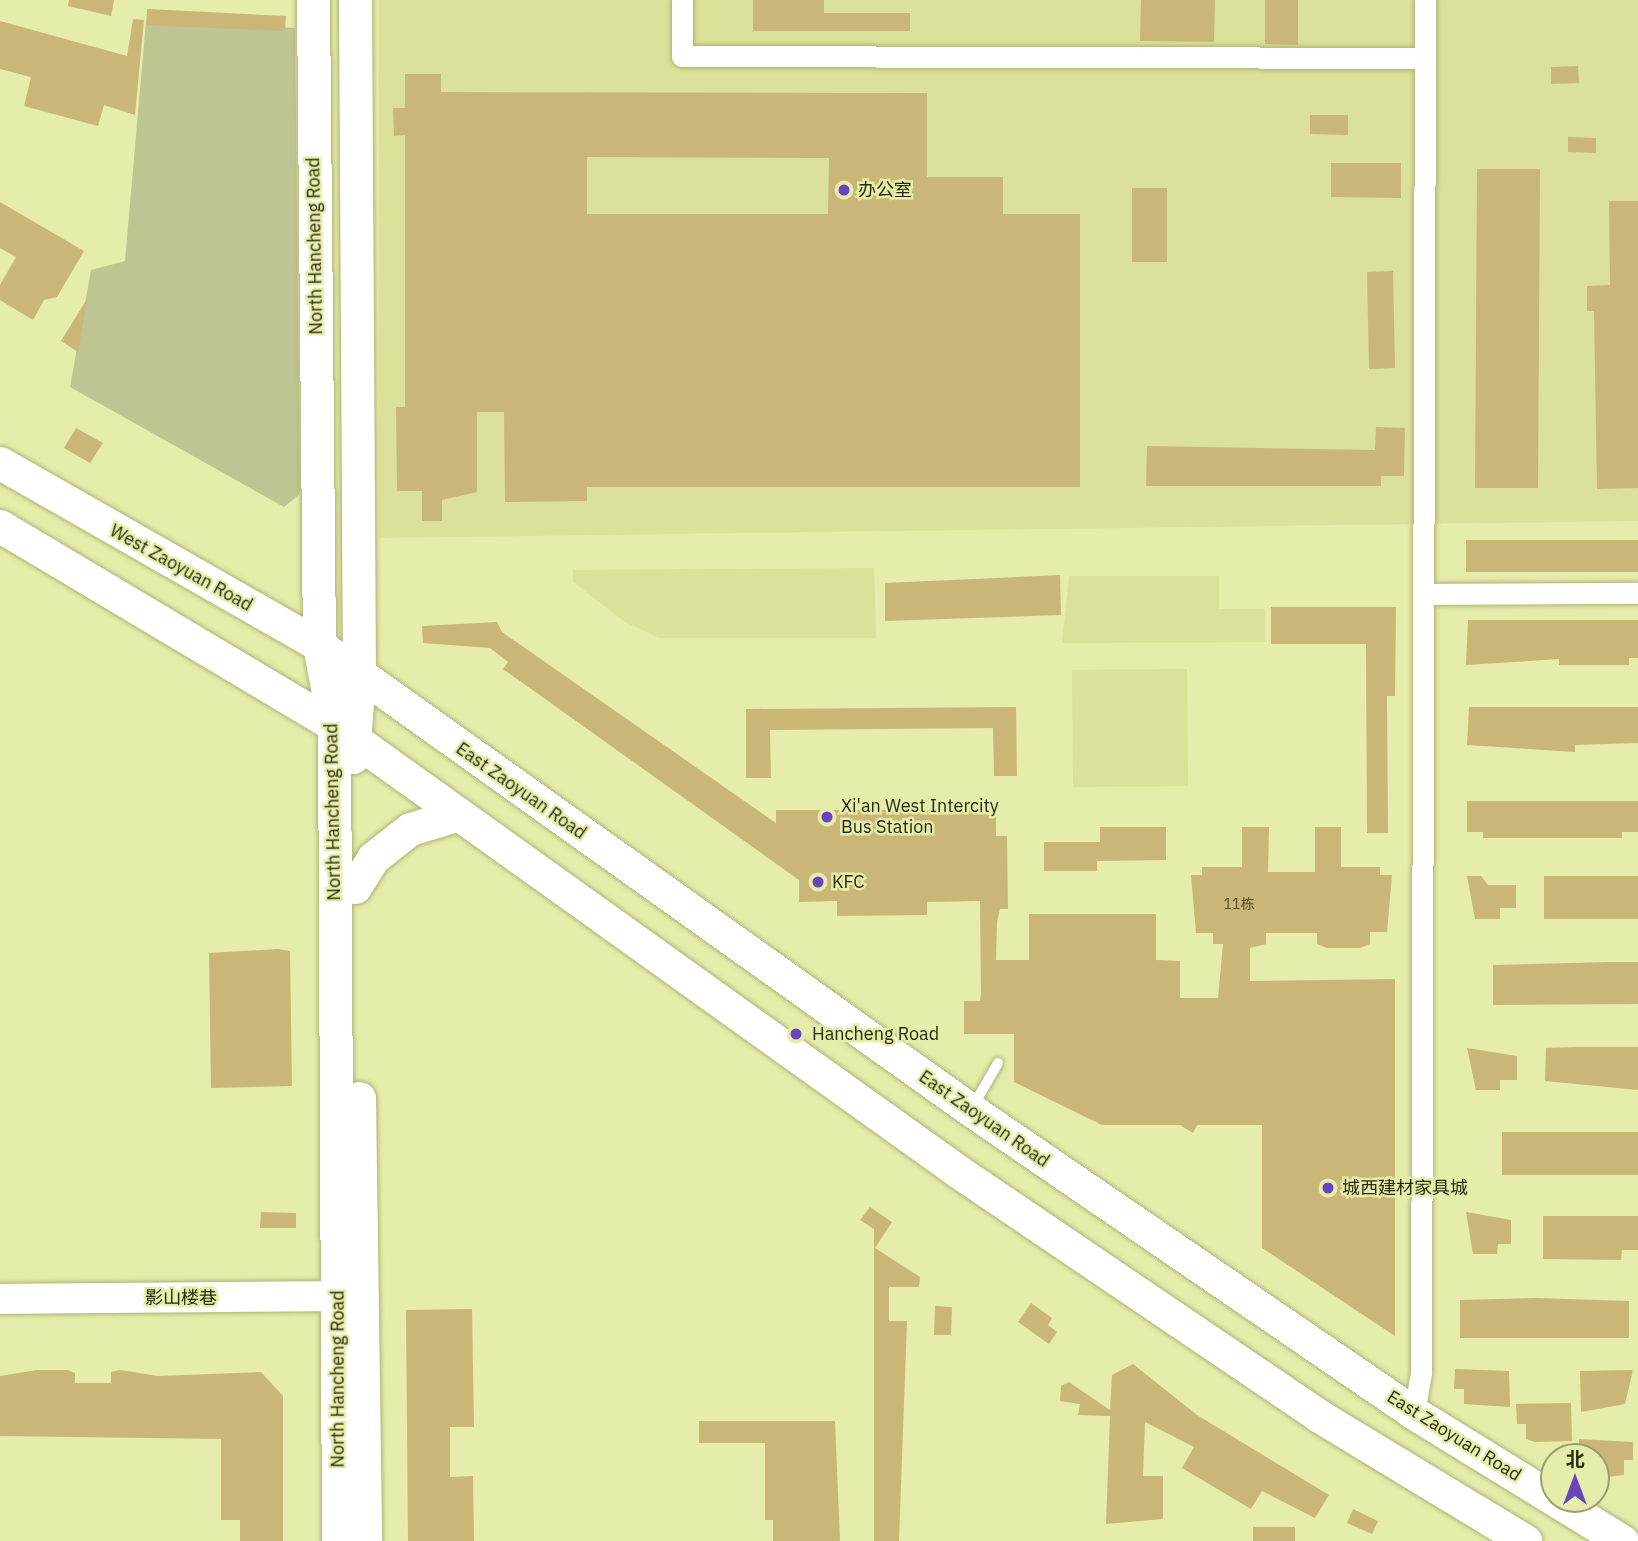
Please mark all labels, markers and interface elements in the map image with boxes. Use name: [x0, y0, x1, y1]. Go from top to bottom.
street label: North Hancheng Road: [303, 157, 327, 335]
place label: 办公室: [858, 179, 912, 201]
marker: 办公室: [836, 182, 852, 198]
street label: West Zaoyuan Road: [106, 520, 256, 616]
street label: North Hancheng Road: [321, 723, 345, 901]
street label: East Zaoyuan Road: [452, 738, 590, 844]
place label: Xi'an West Intercity Bus Station: [841, 796, 999, 838]
marker: Xi'an West Intercity Bus Station: [819, 809, 835, 825]
place label: KFC: [832, 871, 864, 893]
marker: KFC: [810, 874, 826, 890]
house number: 11栋: [1224, 896, 1254, 912]
place label: Hancheng Road: [812, 1023, 939, 1045]
marker: Hancheng Road: [786, 1024, 806, 1044]
street label: East Zaoyuan Road: [915, 1066, 1053, 1172]
place label: 城西建材家具城: [1342, 1177, 1468, 1199]
marker: 城西建材家具城: [1320, 1180, 1336, 1196]
street label: 影山楼巷: [145, 1287, 217, 1309]
street label: North Hancheng Road: [327, 1290, 349, 1468]
street label: East Zaoyuan Road: [1383, 1386, 1525, 1486]
north arrow: [1540, 1443, 1610, 1513]
text: 北: [1565, 1447, 1585, 1471]

